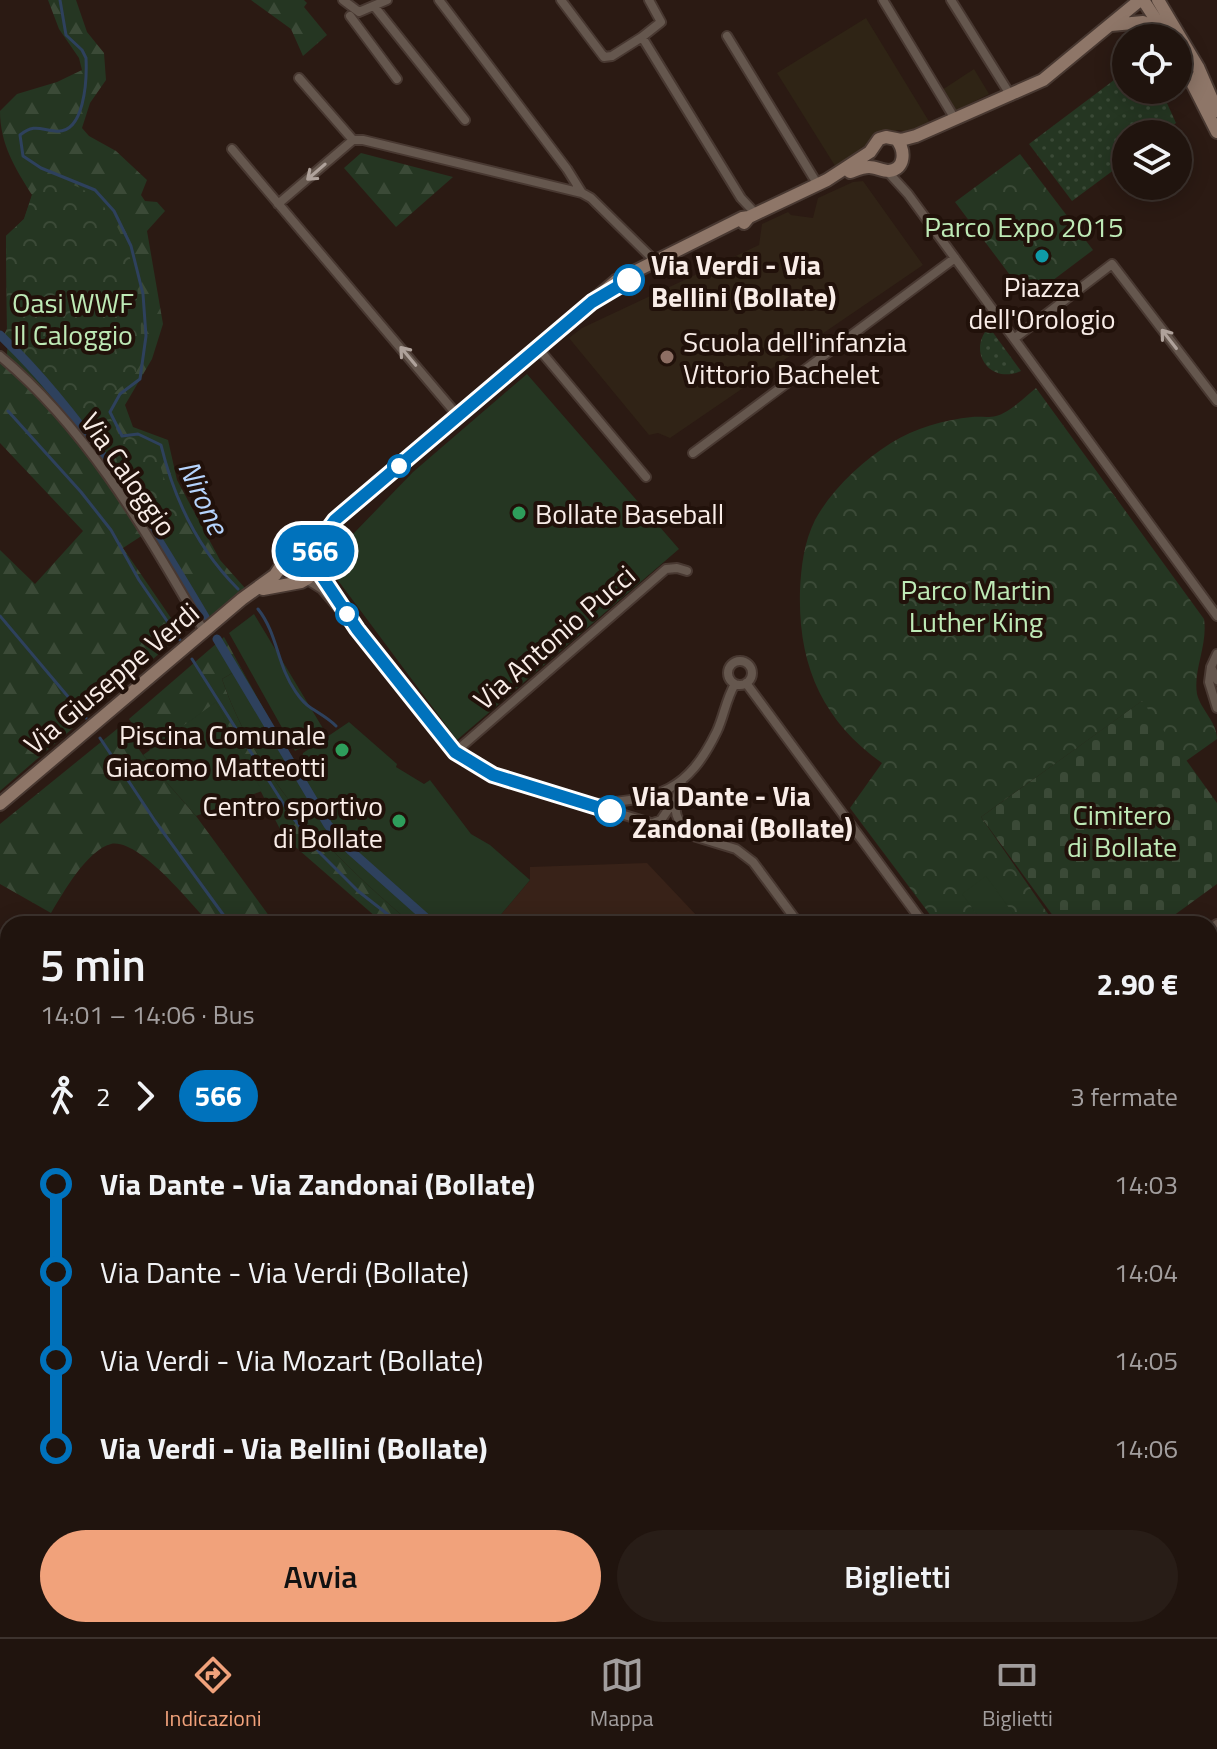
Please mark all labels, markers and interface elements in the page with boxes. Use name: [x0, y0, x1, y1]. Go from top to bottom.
map controls: [1112, 24, 1192, 200]
button: locate: [1112, 24, 1192, 104]
button: layers: [1112, 120, 1192, 200]
one-way arrow: [306, 163, 326, 181]
park label: Parco Expo 2015: [924, 205, 1124, 248]
place label: Via Verdi - Via Bellini (Bollate): [651, 243, 836, 318]
marker: Piazza dell'Orologio: [1033, 247, 1051, 265]
marker: Via Verdi - Via Bellini (Bollate): [614, 265, 644, 295]
place label: Piazza dell'Orologio: [969, 265, 1115, 340]
park label: Oasi WWF Il Caloggio: [12, 281, 134, 356]
place label: Scuola dell'infanzia Vittorio Bachelet: [683, 320, 907, 395]
one-way arrow: [1161, 329, 1178, 350]
one-way arrow: [399, 346, 417, 366]
marker: Scuola dell'infanzia Vittorio Bachelet: [658, 348, 676, 366]
street label: Via Caloggio: [70, 403, 188, 545]
water label: Nirone: [167, 452, 242, 544]
unlabelled marker: [388, 455, 410, 477]
place label: Bollate Baseball: [535, 492, 724, 535]
marker: Bollate Baseball: [510, 504, 528, 522]
line badge: 566: [269, 525, 361, 577]
text: 566: [291, 529, 339, 572]
street label: Via Antonio Pucci: [463, 554, 645, 720]
park label: Parco Martin Luther King: [900, 568, 1052, 643]
street label: Via Giuseppe Verdi: [14, 592, 208, 764]
unlabelled marker: [336, 603, 358, 625]
place label: Piscina Comunale Giacomo Matteotti: [106, 713, 326, 788]
marker: Piscina Comunale Giacomo Matteotti: [333, 741, 351, 759]
place label: Via Dante - Via Zandonai (Bollate): [632, 774, 853, 849]
place label: Centro sportivo di Bollate: [203, 784, 383, 859]
park label: Cimitero di Bollate: [1067, 793, 1177, 868]
marker: Via Dante - Via Zandonai (Bollate): [595, 796, 625, 826]
marker: Centro sportivo di Bollate: [390, 812, 408, 830]
text: 5 min: [40, 931, 146, 998]
text: 2.90 €: [1097, 961, 1178, 1007]
text: 14:01 – 14:06 · Bus: [40, 995, 255, 1034]
icon: walk: [40, 1074, 84, 1118]
icon: forward: [123, 1074, 167, 1118]
text: 566: [195, 1074, 242, 1117]
text: 2: [96, 1077, 111, 1116]
text: 3 fermate: [1070, 1077, 1178, 1116]
text: Via Dante - Via Zandonai (Bollate): [100, 1161, 535, 1207]
text: 14:03: [1114, 1165, 1178, 1204]
text: Via Dante - Via Verdi (Bollate): [100, 1249, 469, 1295]
text: 14:04: [1114, 1253, 1178, 1292]
text: Via Verdi - Via Mozart (Bollate): [100, 1337, 483, 1383]
text: 14:05: [1114, 1341, 1178, 1380]
text: Via Verdi - Via Bellini (Bollate): [100, 1425, 487, 1471]
text: 14:06: [1114, 1429, 1178, 1468]
button: Avvia: [40, 1530, 601, 1622]
button: Biglietti: [617, 1530, 1178, 1622]
tab: Indicazioni: [164, 1653, 262, 1735]
tab: Mappa: [590, 1653, 654, 1735]
tab: Biglietti: [982, 1653, 1053, 1735]

